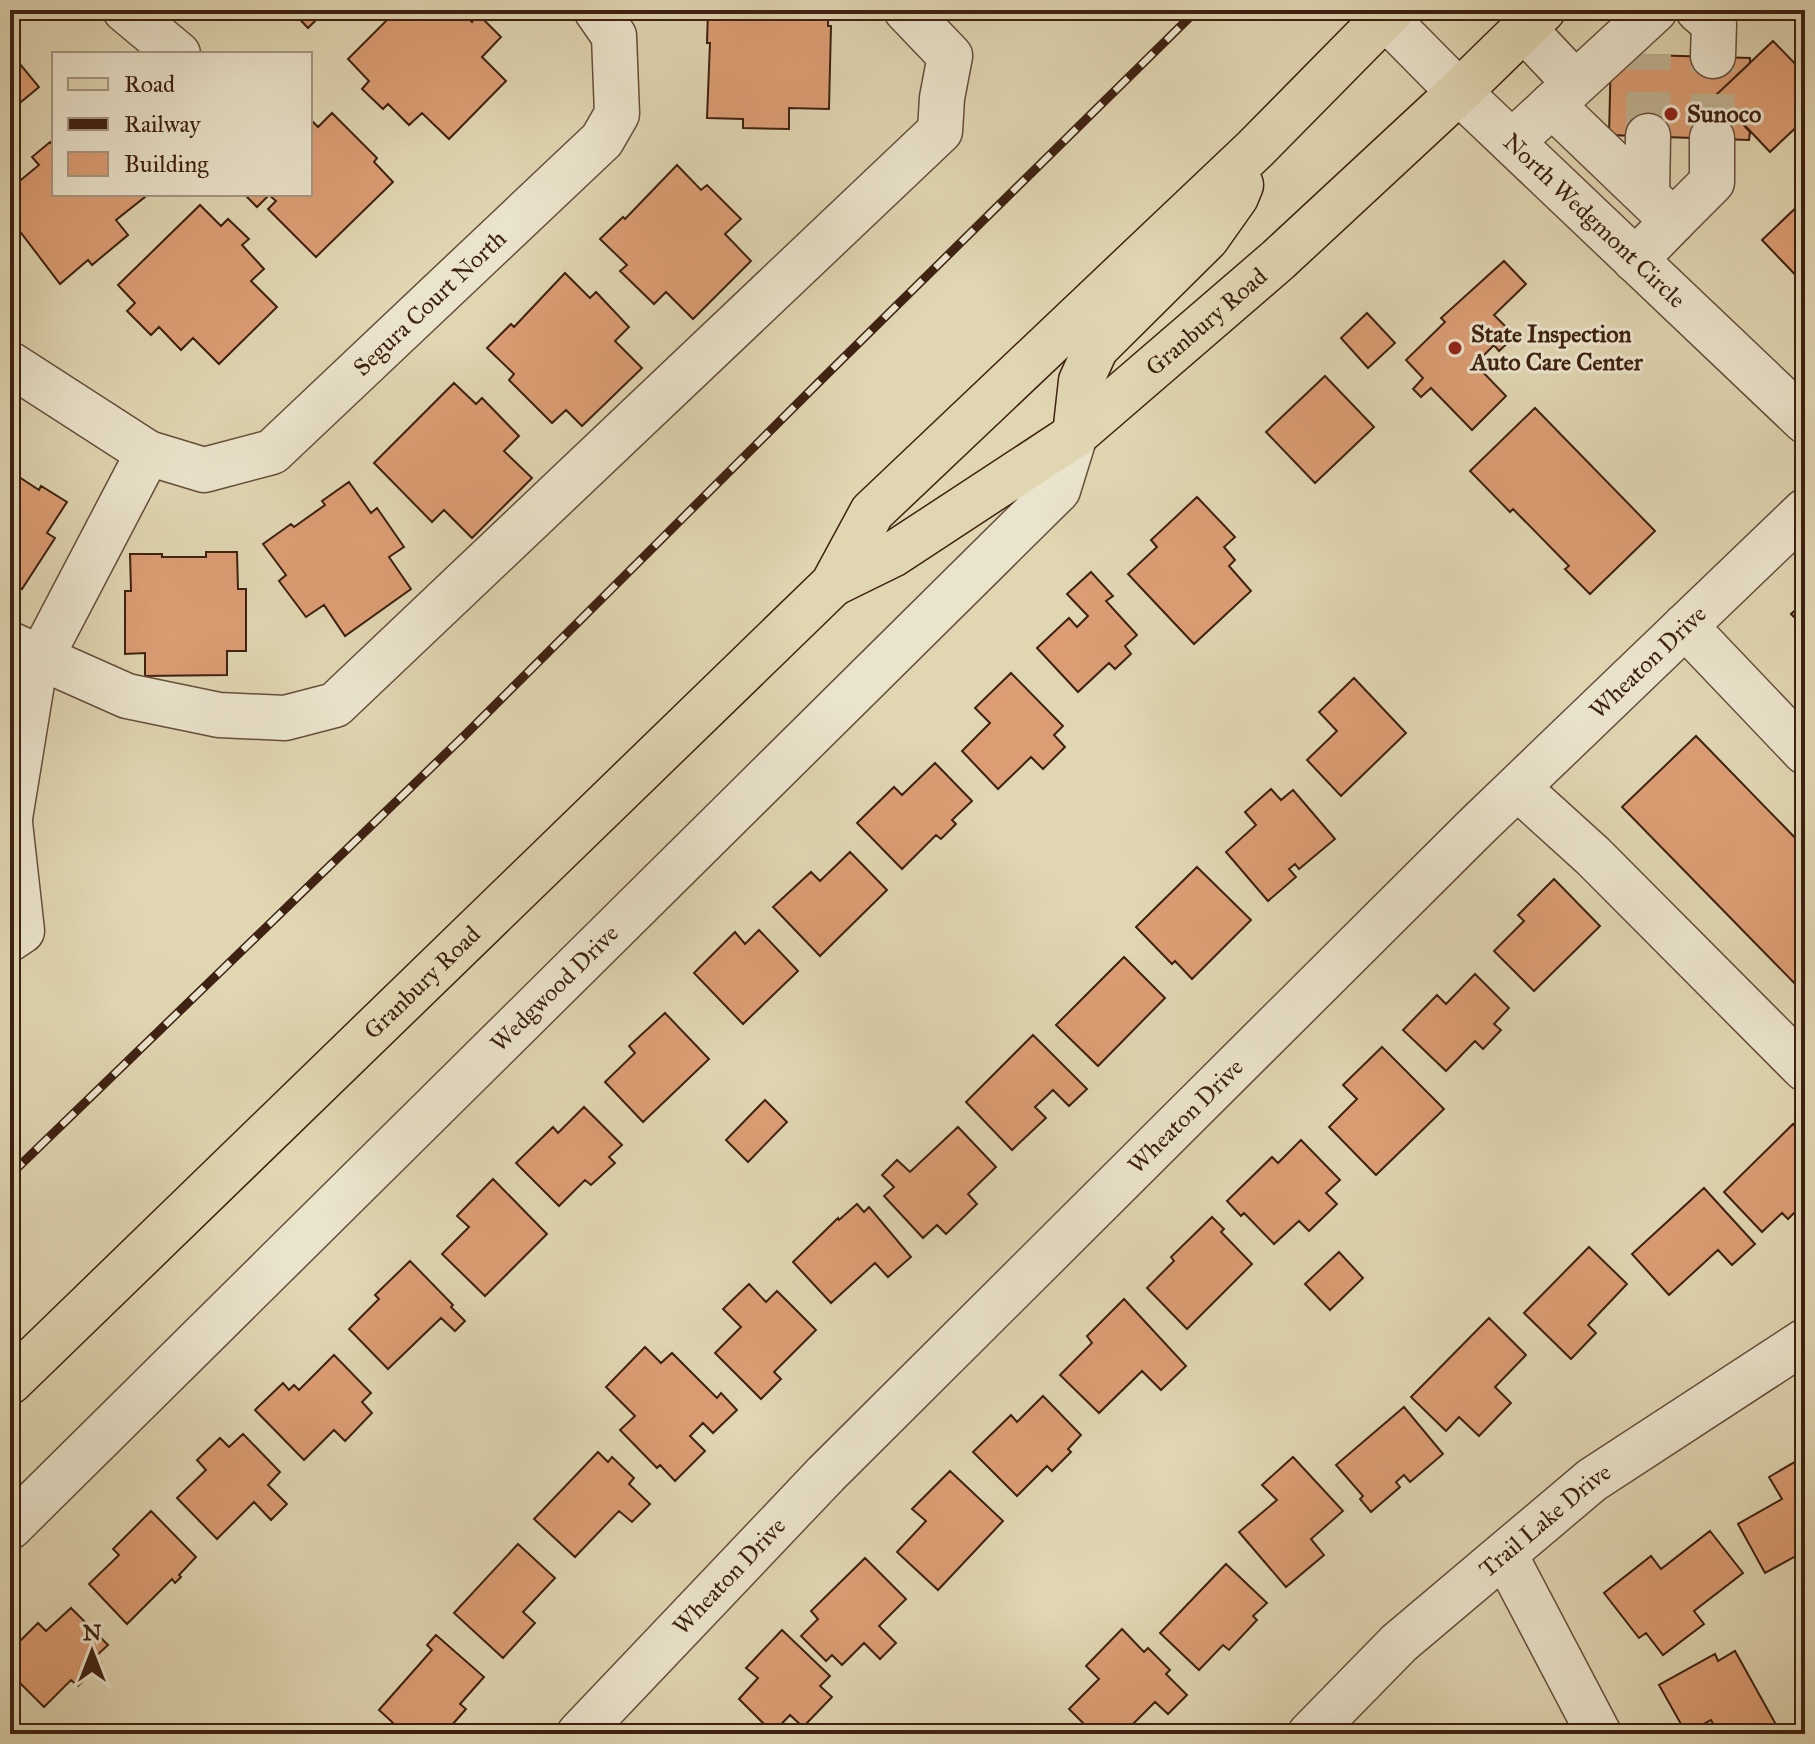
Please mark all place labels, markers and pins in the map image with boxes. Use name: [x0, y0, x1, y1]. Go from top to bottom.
place label: Sunoco: [1687, 99, 1761, 129]
marker: Sunoco: [1662, 105, 1680, 123]
place label: State Inspection Auto Care Center: [1469, 319, 1644, 377]
marker: State Inspection Auto Care Center: [1446, 339, 1464, 357]

